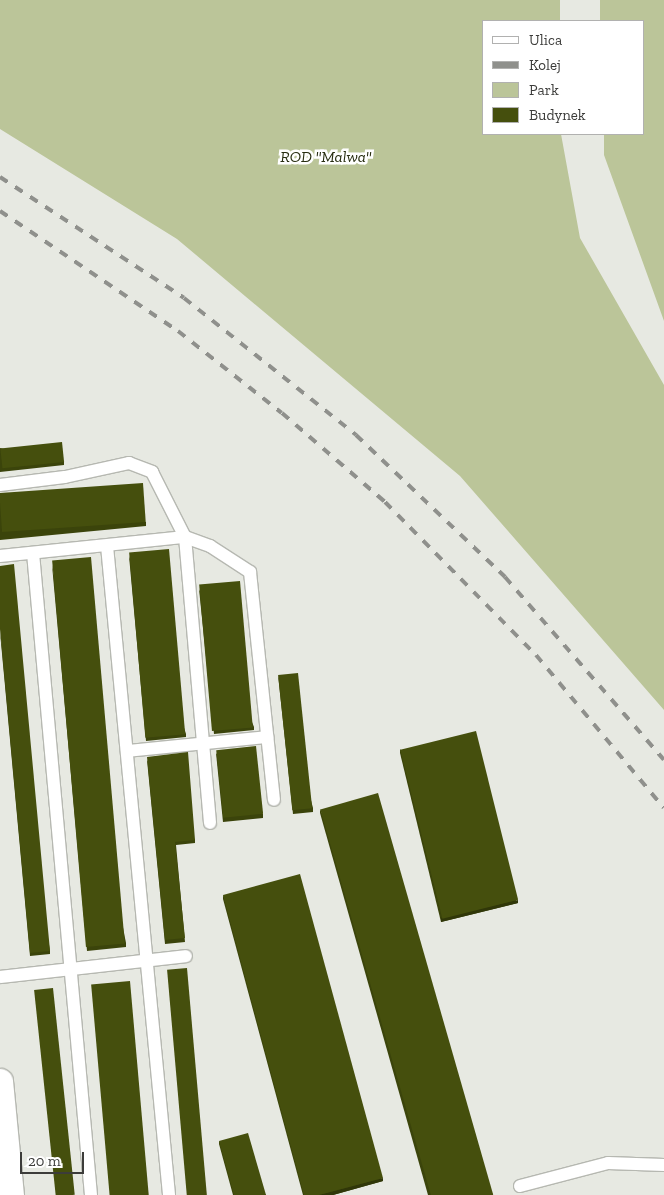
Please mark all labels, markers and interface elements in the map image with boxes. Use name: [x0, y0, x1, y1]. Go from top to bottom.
legend: [482, 20, 644, 135]
text: Ulica: [529, 31, 562, 49]
text: Kolej: [529, 56, 561, 74]
text: Park: [529, 81, 559, 99]
text: Budynek: [529, 106, 586, 124]
park label: ROD "Malwa": [280, 147, 372, 167]
scale bar: [22, 1142, 86, 1174]
text: 20 m: [28, 1152, 61, 1170]

